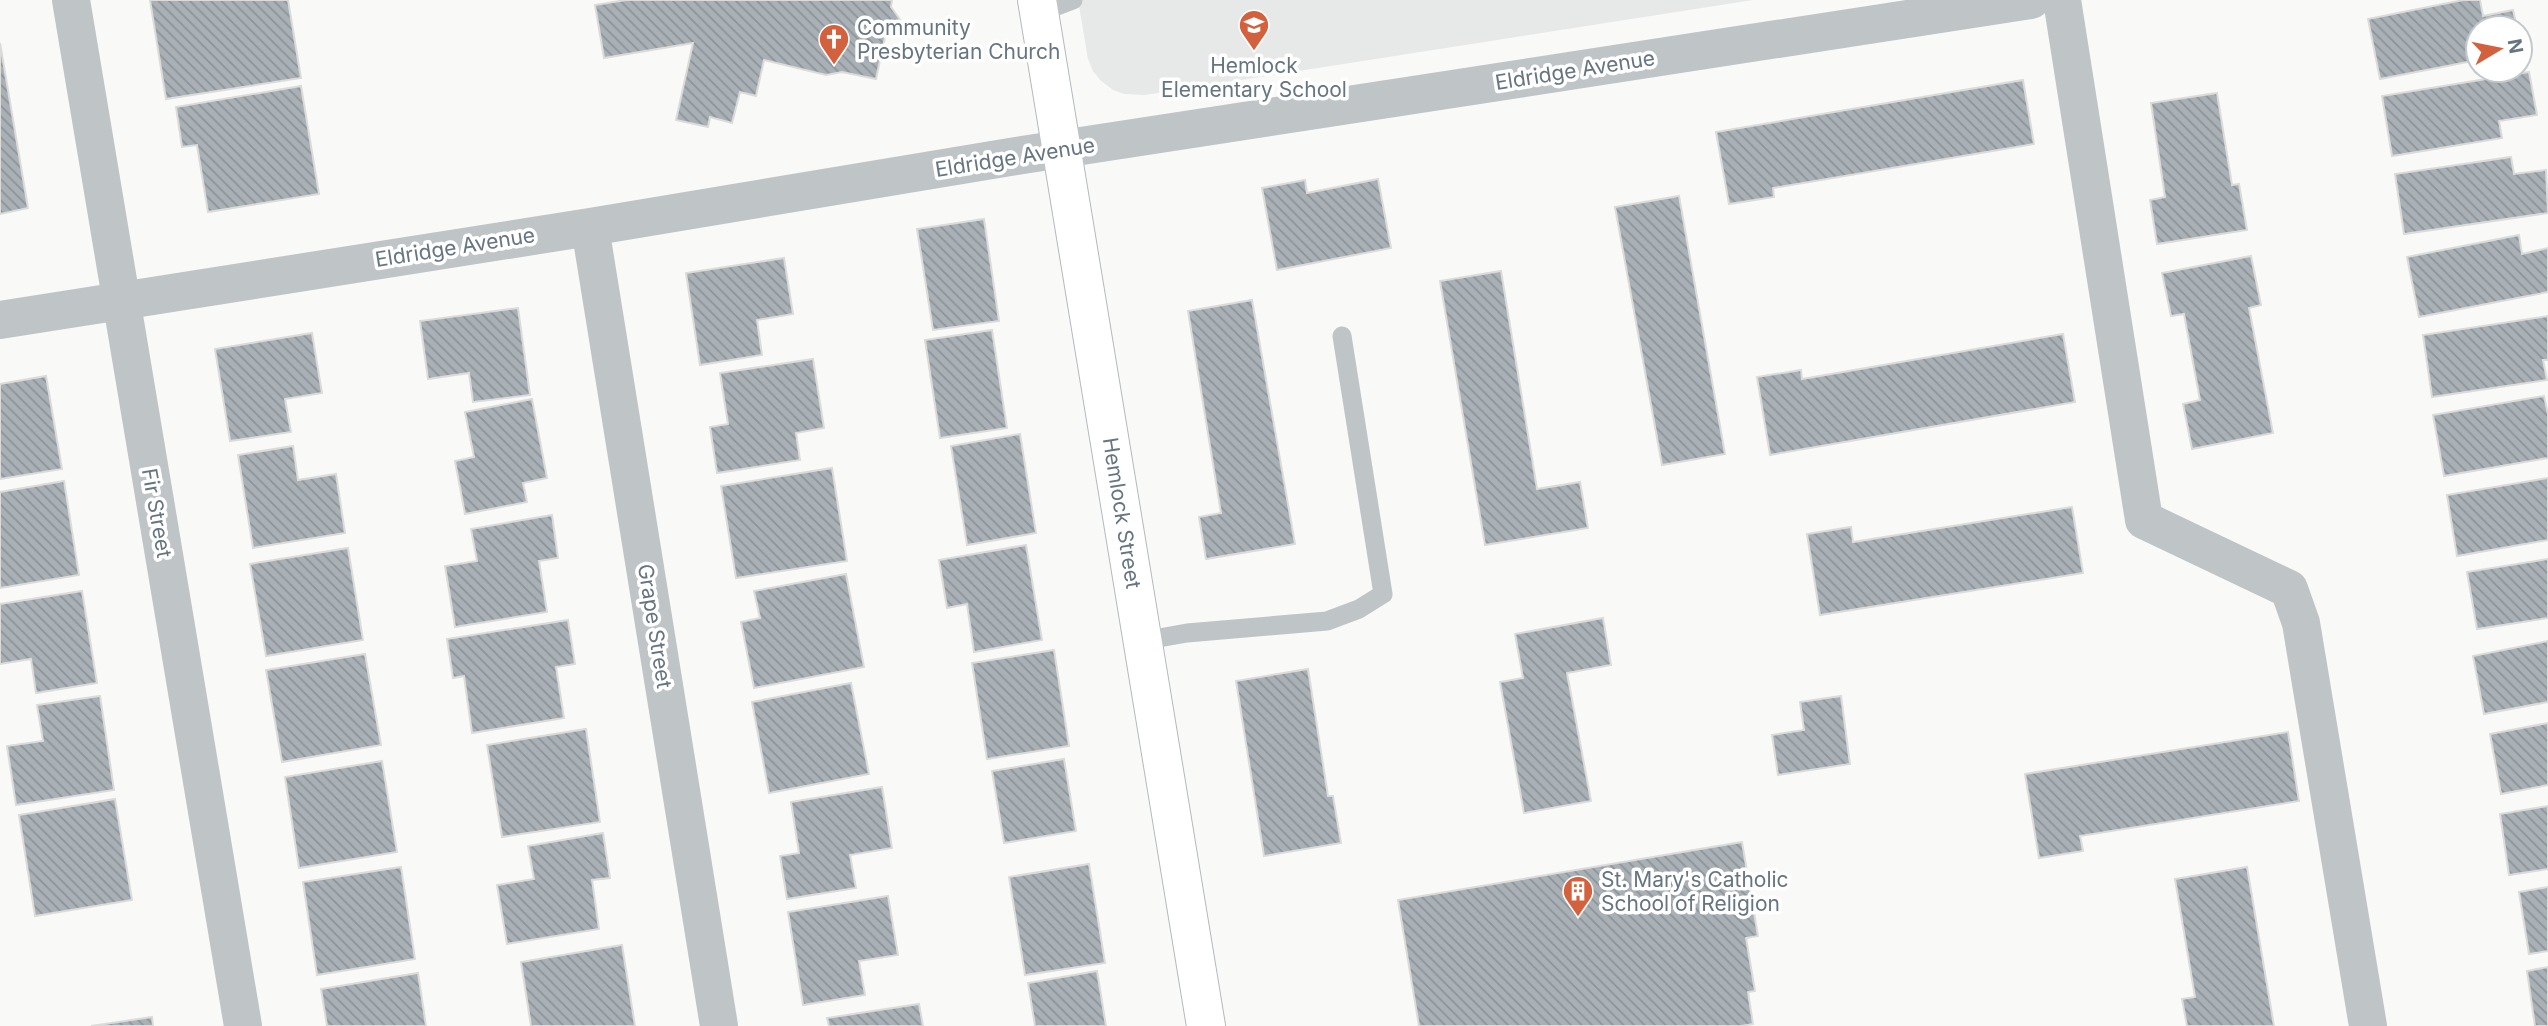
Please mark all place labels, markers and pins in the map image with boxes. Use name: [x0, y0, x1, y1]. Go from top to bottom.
school or university icon: Hemlock Elementary School: [1237, 8, 1271, 52]
place label: Community Presbyterian Church: [857, 15, 1060, 64]
church icon: Community Presbyterian Church: [817, 22, 851, 66]
place label: Hemlock Elementary School: [1161, 53, 1347, 102]
place label: St. Mary's Catholic School of Religion: [1601, 867, 1789, 916]
building icon: St. Mary's Catholic School of Religion: [1561, 874, 1595, 918]

